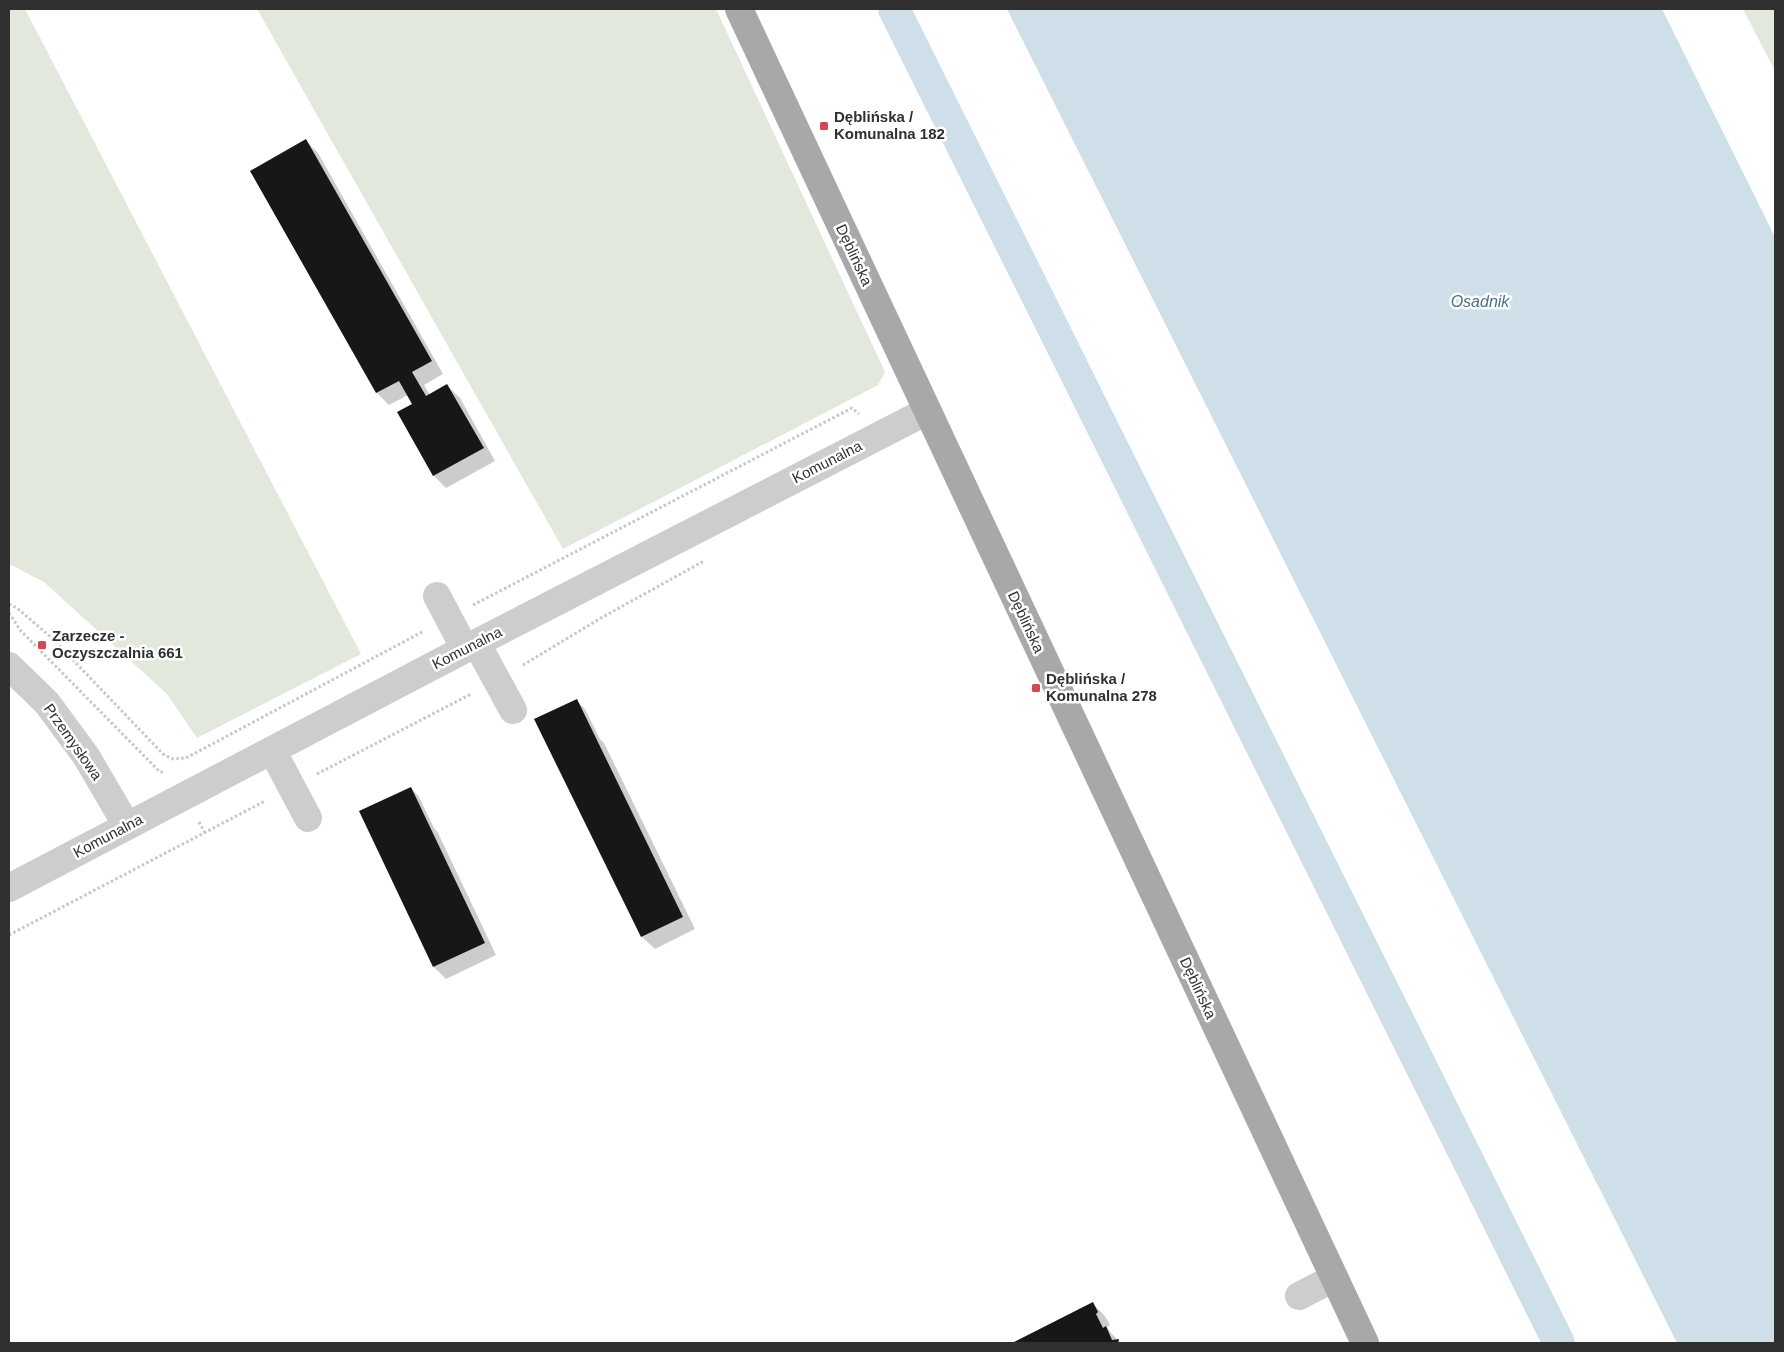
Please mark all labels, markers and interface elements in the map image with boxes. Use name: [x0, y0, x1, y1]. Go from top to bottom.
place label: Dęblińska / Komunalna 182: [834, 108, 945, 142]
marker: Dęblińska / Komunalna 182: [818, 120, 830, 132]
street label: Dęblińska: [833, 221, 876, 289]
water label: Osadnik: [1451, 293, 1510, 310]
street label: Komunalna: [789, 436, 865, 486]
street label: Dęblińska: [1005, 588, 1048, 656]
street label: Komunalna: [429, 622, 505, 672]
place label: Zarzecze - Oczyszczalnia 661: [52, 627, 183, 661]
marker: Zarzecze - Oczyszczalnia 661: [36, 639, 48, 651]
place label: Dęblińska / Komunalna 278: [1046, 670, 1157, 704]
marker: Dęblińska / Komunalna 278: [1030, 682, 1042, 694]
street label: Przemysłowa: [41, 700, 106, 784]
street label: Komunalna: [70, 810, 146, 861]
street label: Dęblińska: [1177, 954, 1220, 1022]

